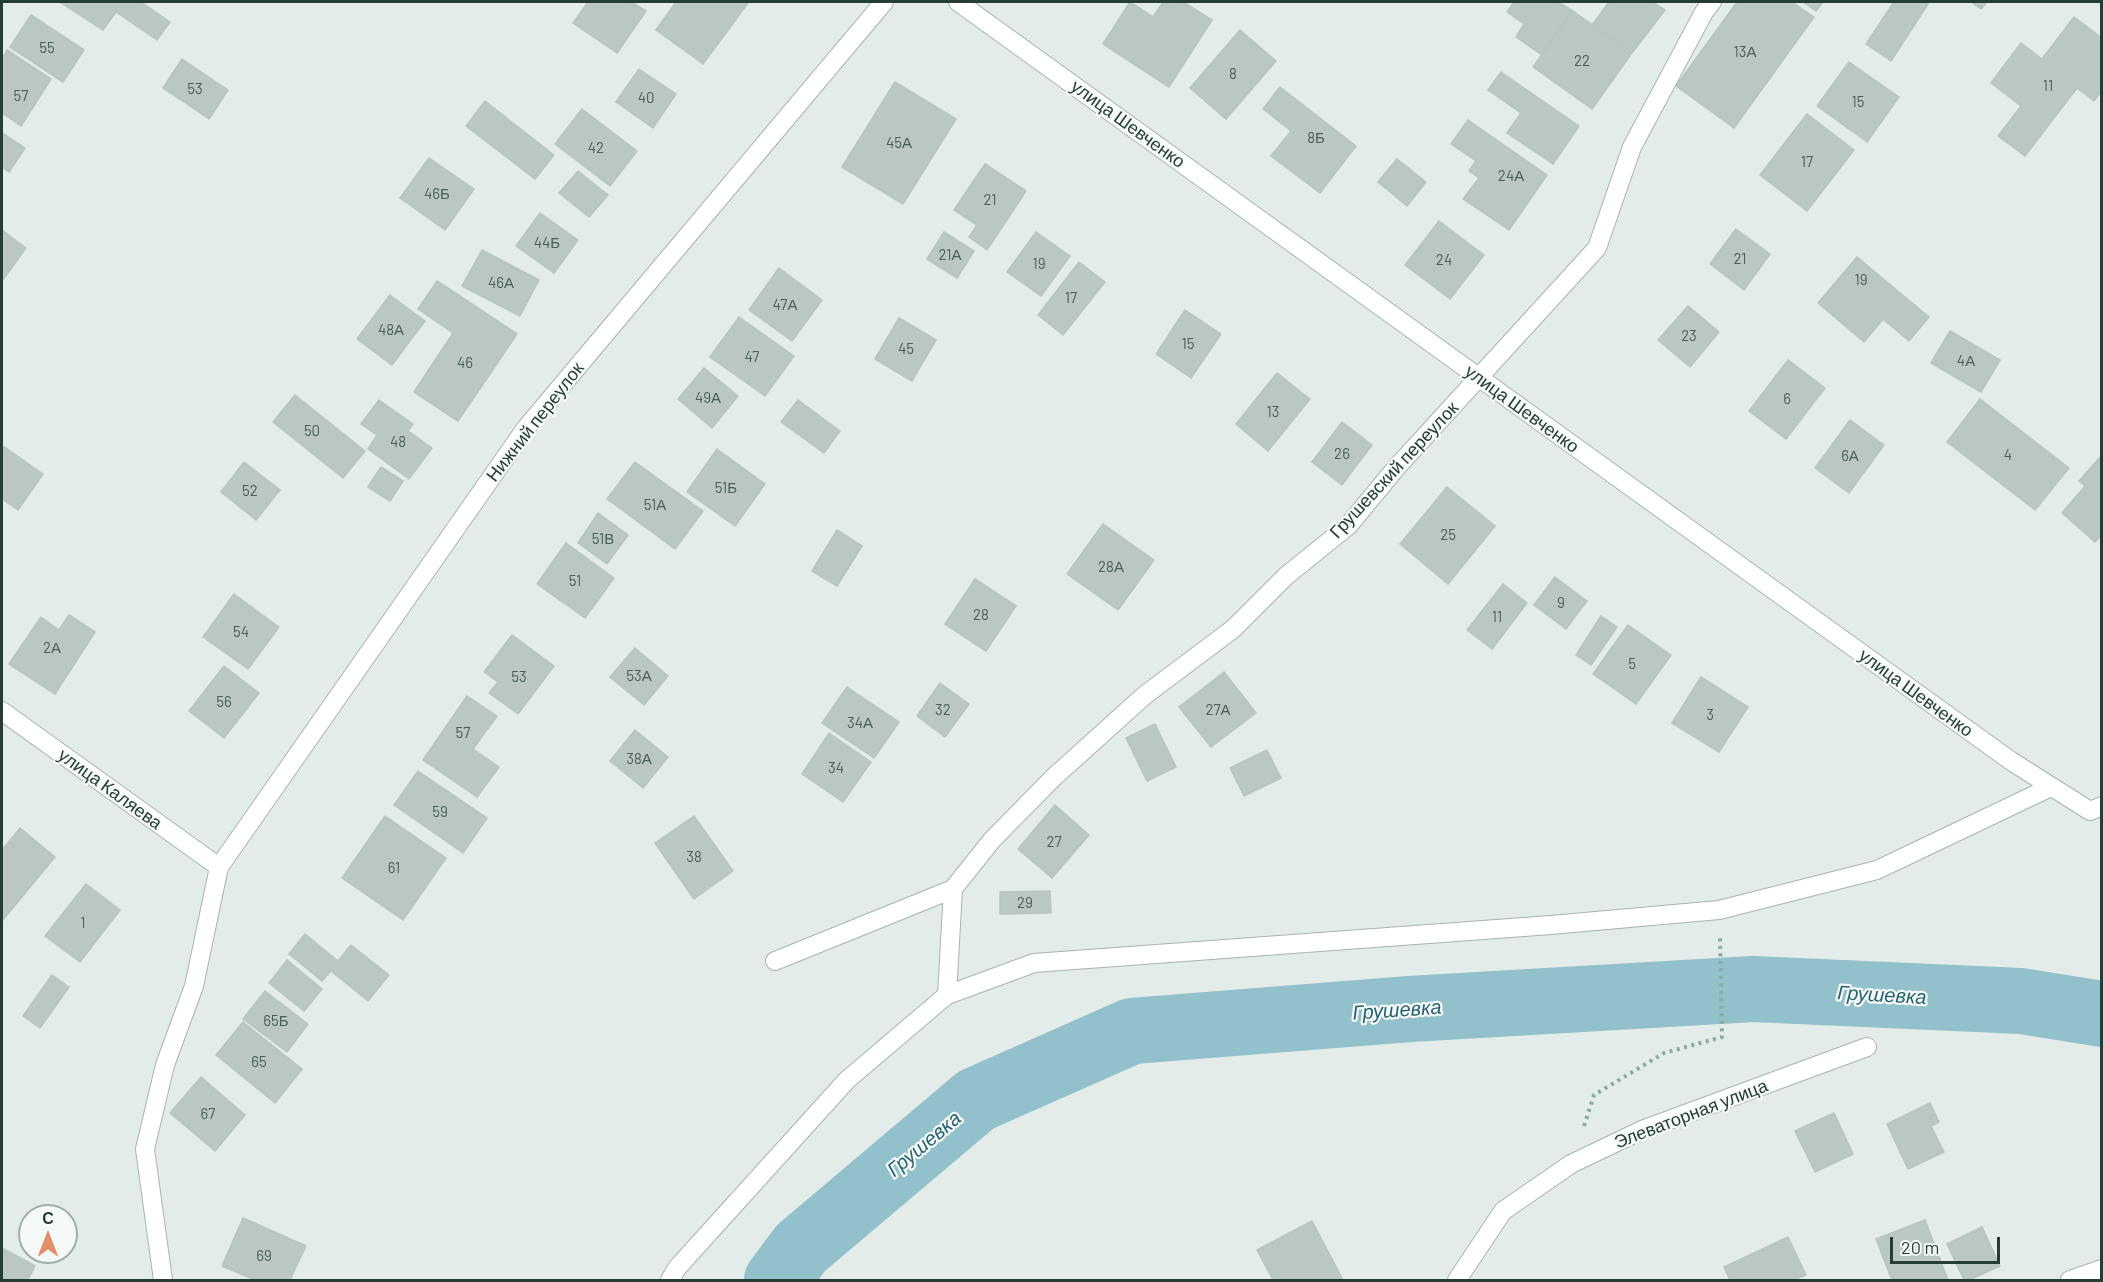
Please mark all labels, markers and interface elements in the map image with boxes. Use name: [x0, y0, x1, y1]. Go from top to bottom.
house number: 55: [39, 39, 55, 57]
house number: 13А: [1734, 43, 1756, 61]
house number: 22: [1574, 52, 1590, 70]
house number: 8: [1229, 65, 1237, 83]
street label: улица Шевченко: [1067, 75, 1189, 173]
house number: 11: [2043, 77, 2053, 95]
house number: 53: [187, 80, 203, 98]
house number: 57: [14, 87, 28, 105]
house number: 40: [638, 89, 654, 107]
house number: 15: [1852, 93, 1864, 111]
house number: 8Б: [1307, 129, 1325, 147]
house number: 45А: [886, 134, 912, 152]
house number: 42: [588, 139, 604, 157]
house number: 17: [1801, 153, 1813, 171]
house number: 24А: [1498, 167, 1524, 185]
house number: 46Б: [424, 185, 450, 203]
house number: 21: [983, 191, 997, 209]
house number: 44Б: [534, 234, 560, 252]
house number: 21А: [938, 246, 962, 264]
house number: 21: [1733, 250, 1747, 268]
house number: 24: [1436, 251, 1452, 269]
house number: 19: [1032, 255, 1046, 273]
house number: 19: [1854, 271, 1868, 289]
house number: 46А: [488, 274, 514, 292]
house number: 17: [1065, 289, 1077, 307]
house number: 47А: [773, 296, 797, 314]
house number: 48А: [378, 321, 404, 339]
house number: 23: [1681, 327, 1697, 345]
house number: 15: [1182, 335, 1194, 353]
house number: 45: [898, 340, 914, 358]
house number: 47: [745, 348, 759, 366]
house number: 4А: [1957, 352, 1975, 370]
house number: 46: [457, 354, 473, 372]
street label: Нижний переулок: [482, 358, 588, 486]
street label: улица Шевченко: [1461, 360, 1583, 458]
house number: 49А: [695, 389, 721, 407]
house number: 6: [1783, 390, 1791, 408]
street label: Грушевский переулок: [1325, 397, 1463, 543]
house number: 13: [1267, 403, 1279, 421]
house number: 50: [304, 422, 320, 440]
house number: 48: [390, 433, 406, 451]
house number: 26: [1334, 445, 1350, 463]
house number: 4: [2004, 446, 2012, 464]
house number: 6А: [1841, 447, 1859, 465]
house number: 51Б: [715, 479, 737, 497]
house number: 52: [242, 482, 258, 500]
house number: 51А: [644, 496, 666, 514]
house number: 25: [1440, 526, 1456, 544]
house number: 51В: [592, 530, 614, 548]
house number: 28А: [1098, 558, 1124, 576]
house number: 51: [569, 572, 581, 590]
house number: 9: [1557, 594, 1565, 612]
house number: 28: [973, 606, 989, 624]
house number: 11: [1492, 608, 1502, 626]
house number: 54: [233, 623, 249, 641]
house number: 2А: [43, 639, 61, 657]
street label: улица Шевченко: [1855, 644, 1977, 742]
house number: 5: [1628, 655, 1636, 673]
house number: 53А: [626, 667, 652, 685]
house number: 53: [511, 668, 527, 686]
house number: 56: [216, 693, 232, 711]
house number: 32: [935, 701, 951, 719]
house number: 27А: [1205, 701, 1231, 719]
house number: 3: [1706, 706, 1714, 724]
house number: 34А: [847, 714, 873, 732]
house number: 57: [456, 724, 470, 742]
street label: улица Каляева: [54, 744, 166, 834]
house number: 38А: [626, 750, 652, 768]
house number: 34: [828, 759, 844, 777]
house number: 59: [432, 803, 448, 821]
house number: 27: [1046, 833, 1062, 851]
house number: 38: [686, 848, 702, 866]
house number: 61: [388, 859, 400, 877]
house number: 29: [1017, 894, 1033, 912]
house number: 1: [80, 914, 86, 932]
water label: Грушевка: [1837, 981, 1927, 1009]
water label: Грушевка: [1352, 995, 1442, 1025]
house number: 65Б: [263, 1012, 289, 1030]
house number: 65: [251, 1053, 267, 1071]
street label: Элеваторная улица: [1611, 1075, 1771, 1153]
house number: 67: [201, 1105, 215, 1123]
water label: Грушевка: [882, 1106, 966, 1182]
north arrow: [18, 1204, 78, 1264]
text: С: [42, 1208, 54, 1227]
scale bar: [1893, 1225, 2002, 1263]
text: 20 m: [1901, 1236, 1939, 1258]
house number: 69: [256, 1247, 272, 1265]

